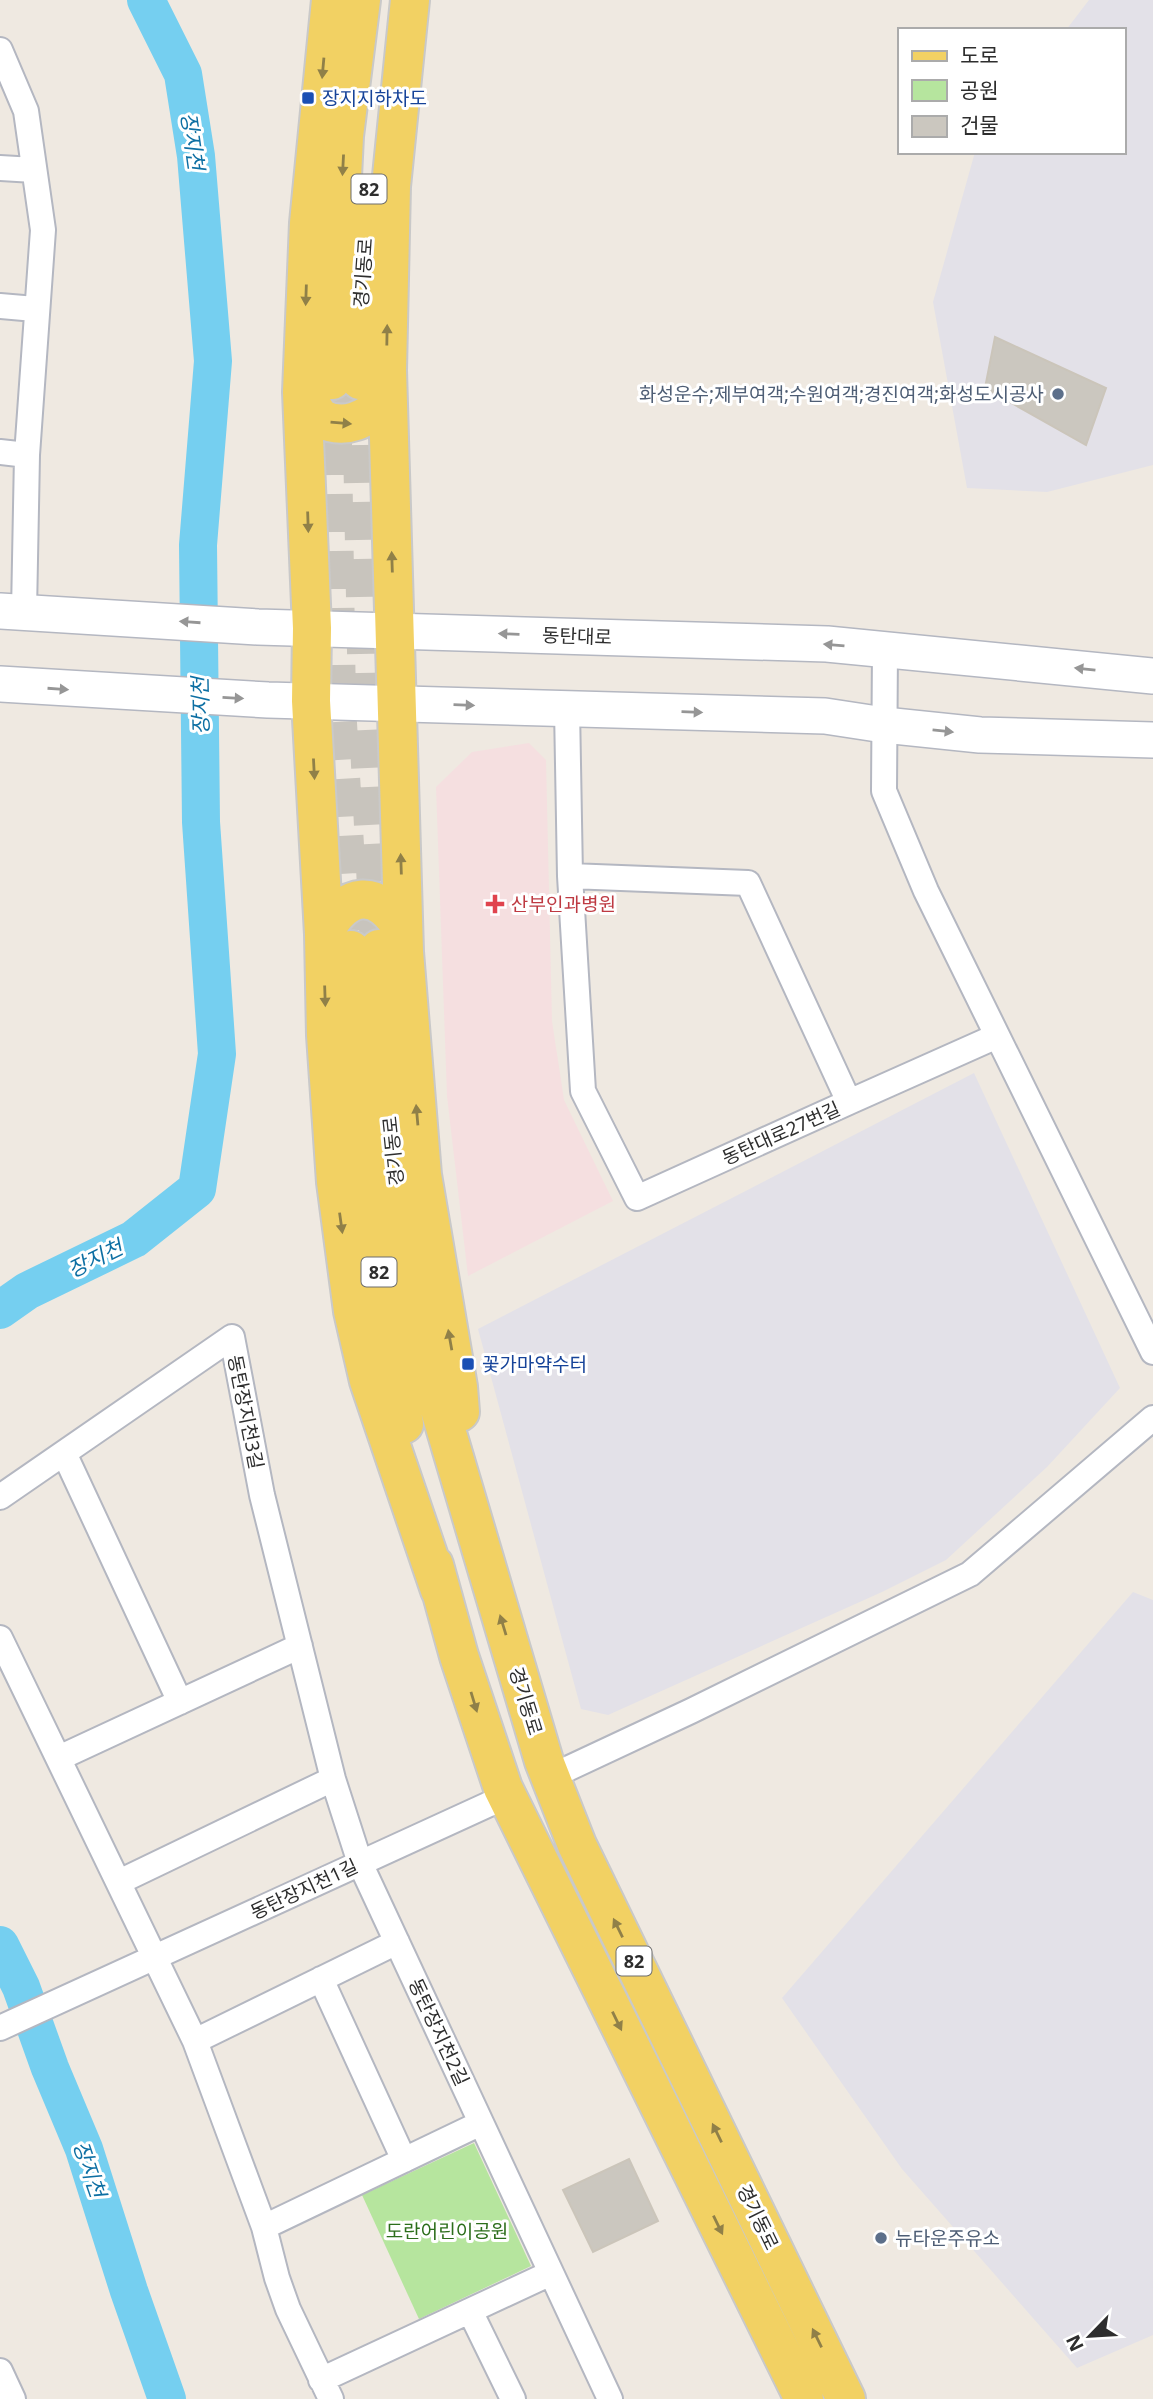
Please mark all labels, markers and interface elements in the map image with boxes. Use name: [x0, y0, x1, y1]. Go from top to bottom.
legend: [898, 28, 1125, 154]
text: 도로: [960, 41, 999, 69]
one-way arrow: [317, 57, 328, 79]
text: 공원: [960, 76, 999, 104]
place label: 장지지하차도: [322, 85, 427, 111]
marker: 장지지하차도: [300, 90, 316, 106]
water label: 장지천: [175, 110, 211, 174]
text: 건물: [960, 111, 999, 139]
one-way arrow: [337, 154, 348, 176]
road number: 82: [352, 174, 386, 204]
street label: 경기동로: [348, 237, 378, 309]
one-way arrow: [300, 284, 312, 306]
one-way arrow: [382, 324, 393, 346]
place label: 화성운수;제부여객;수원여객;경진여객;화성도시공사: [639, 381, 1044, 407]
marker: 화성운수;제부여객;수원여객;경진여객;화성도시공사: [1050, 386, 1066, 402]
one-way arrow: [330, 418, 352, 429]
one-way arrow: [302, 511, 313, 533]
one-way arrow: [386, 551, 398, 573]
one-way arrow: [179, 617, 201, 628]
street label: 동탄대로: [542, 622, 612, 650]
one-way arrow: [498, 628, 520, 640]
one-way arrow: [823, 639, 845, 650]
one-way arrow: [1074, 664, 1096, 675]
water label: 장지천: [185, 674, 215, 735]
one-way arrow: [47, 683, 69, 694]
one-way arrow: [222, 693, 244, 704]
one-way arrow: [454, 700, 476, 711]
one-way arrow: [681, 706, 703, 717]
one-way arrow: [932, 726, 954, 737]
one-way arrow: [309, 759, 320, 781]
one-way arrow: [395, 852, 407, 874]
place label: 산부인과병원: [511, 891, 616, 917]
marker: 산부인과병원: [485, 894, 505, 914]
one-way arrow: [320, 986, 331, 1008]
street label: 동탄대로27번길: [718, 1095, 844, 1171]
one-way arrow: [411, 1104, 422, 1126]
street label: 경기동로: [376, 1115, 410, 1187]
one-way arrow: [336, 1212, 347, 1234]
water label: 장지천: [63, 1232, 130, 1283]
road number: 82: [362, 1258, 396, 1287]
one-way arrow: [444, 1329, 455, 1351]
place label: 꽃가마약수터: [482, 1351, 587, 1377]
street label: 동탄장지천3길: [222, 1353, 270, 1471]
marker: 꽃가마약수터: [460, 1356, 476, 1372]
one-way arrow: [497, 1614, 507, 1635]
street label: 경기동로: [503, 1664, 549, 1738]
one-way arrow: [469, 1692, 480, 1713]
street label: 동탄장지천1길: [246, 1853, 362, 1925]
one-way arrow: [612, 1918, 623, 1938]
road number: 82: [616, 1947, 652, 1976]
street label: 동탄장지천2길: [403, 1974, 475, 2090]
one-way arrow: [611, 2011, 623, 2031]
one-way arrow: [712, 2123, 723, 2143]
water label: 장지천: [67, 2137, 114, 2203]
street label: 경기동로: [731, 2180, 785, 2254]
one-way arrow: [712, 2215, 723, 2235]
park label: 도란어린이공원: [386, 2218, 508, 2244]
place label: 뉴타운주유소: [895, 2225, 1000, 2251]
marker: 뉴타운주유소: [873, 2230, 889, 2246]
north arrow: [1055, 2301, 1125, 2371]
one-way arrow: [811, 2328, 822, 2348]
text: N: [1060, 2331, 1090, 2356]

